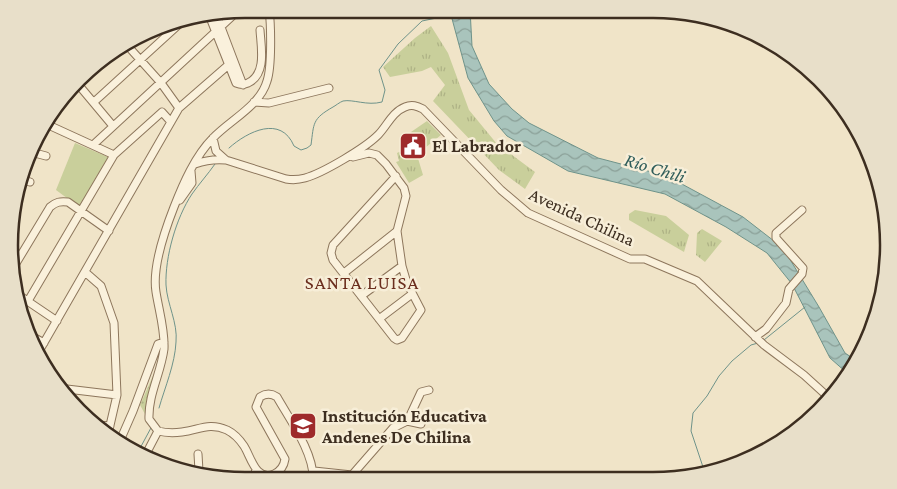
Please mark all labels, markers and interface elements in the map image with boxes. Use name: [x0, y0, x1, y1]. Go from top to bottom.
public building icon: El Labrador: [398, 131, 428, 161]
place label: El Labrador: [432, 136, 521, 156]
water label: Río Chili: [622, 149, 689, 187]
street label: Avenida Chilina: [526, 184, 638, 250]
district label: SANTA LUISA: [305, 272, 419, 293]
place label: Institución Educativa Andenes De Chilina: [321, 406, 487, 447]
school or university icon: Institución Educativa Andenes De Chilina: [288, 411, 318, 441]

